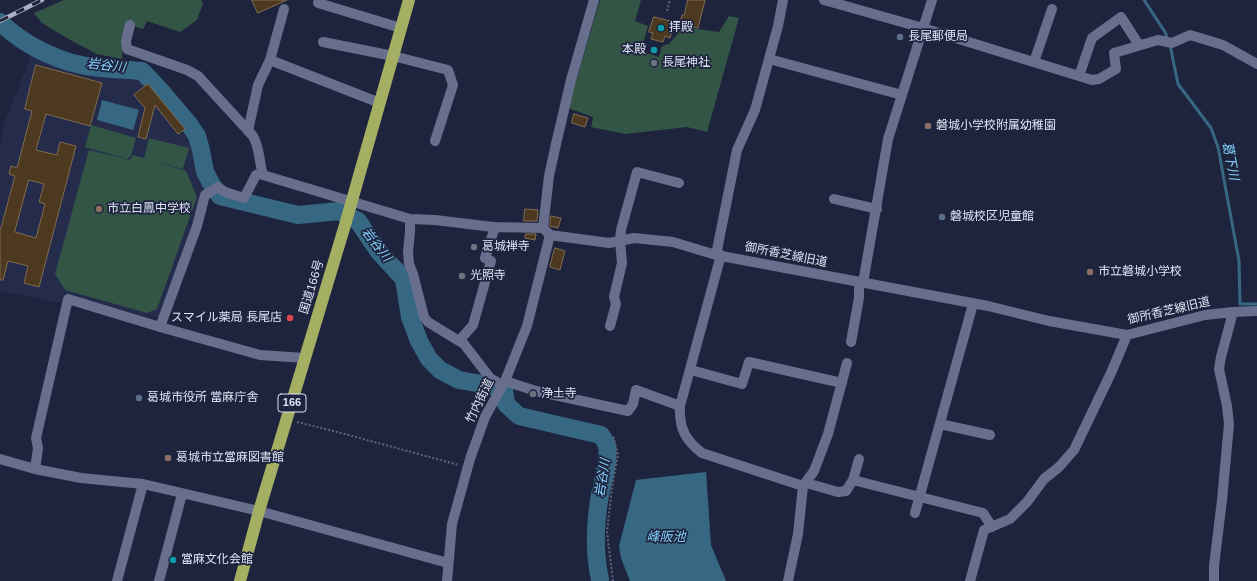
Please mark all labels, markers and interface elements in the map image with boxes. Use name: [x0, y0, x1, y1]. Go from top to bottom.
place label: 拝殿: [669, 21, 693, 35]
marker: 拝殿: [656, 23, 666, 33]
place label: 長尾郵便局: [908, 30, 968, 44]
marker: 長尾郵便局: [895, 32, 905, 42]
place label: 本殿: [622, 43, 646, 57]
marker: 本殿: [649, 45, 659, 55]
water label: 岩谷川: [86, 56, 126, 76]
place label: 長尾神社: [662, 56, 710, 70]
marker: 長尾神社: [649, 58, 659, 68]
place label: 磐城小学校附属幼稚園: [936, 119, 1056, 133]
marker: 磐城小学校附属幼稚園: [923, 121, 933, 131]
water label: 葛下川: [1219, 140, 1241, 182]
place label: 市立白鳳中学校: [107, 202, 191, 216]
marker: 市立白鳳中学校: [94, 204, 104, 214]
place label: 磐城校区児童館: [950, 210, 1034, 224]
marker: 磐城校区児童館: [937, 212, 947, 222]
water label: 岩谷川: [358, 225, 394, 265]
place label: 葛城禅寺: [482, 240, 530, 254]
street label: 御所香芝線旧道: [743, 240, 829, 270]
marker: 葛城禅寺: [469, 242, 479, 252]
street label: 国道166号: [297, 258, 327, 316]
place label: 市立磐城小学校: [1098, 265, 1182, 279]
marker: 市立磐城小学校: [1085, 267, 1095, 277]
place label: 光照寺: [470, 269, 506, 283]
marker: 光照寺: [457, 271, 467, 281]
street label: 御所香芝線旧道: [1126, 295, 1212, 327]
place label: スマイル薬局 長尾店: [171, 311, 282, 325]
marker: スマイル薬局 長尾店: [285, 313, 295, 323]
street label: 竹内街道: [463, 376, 497, 426]
place label: 浄土寺: [541, 387, 577, 401]
marker: 浄土寺: [528, 389, 538, 399]
place label: 葛城市役所 當麻庁舎: [147, 391, 258, 405]
marker: 葛城市役所 當麻庁舎: [134, 393, 144, 403]
road number: 166: [278, 394, 306, 412]
place label: 葛城市立當麻図書館: [176, 451, 284, 465]
marker: 葛城市立當麻図書館: [163, 453, 173, 463]
water label: 岩谷川: [592, 458, 614, 498]
water label: 峰阪池: [647, 529, 685, 545]
place label: 當麻文化会館: [181, 553, 253, 567]
marker: 當麻文化会館: [168, 555, 178, 565]

